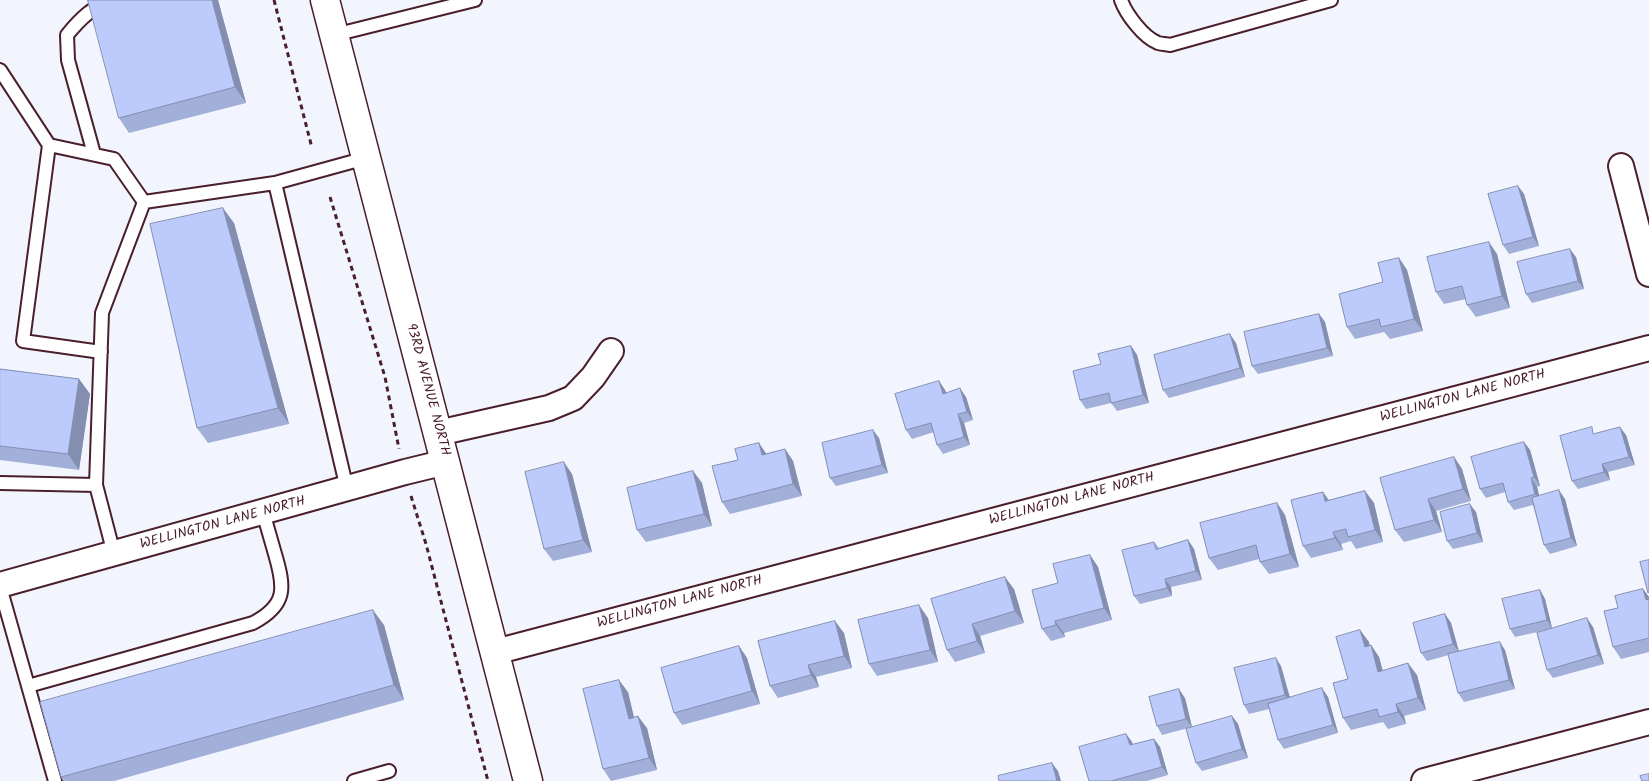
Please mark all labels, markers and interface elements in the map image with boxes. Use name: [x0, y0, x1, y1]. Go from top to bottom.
street label: 93RD AVENUE NORTH: [401, 322, 453, 458]
street label: WELLINGTON LANE NORTH: [1378, 367, 1548, 427]
street label: WELLINGTON LANE NORTH: [987, 470, 1157, 530]
street label: WELLINGTON LANE NORTH: [138, 494, 308, 554]
street label: WELLINGTON LANE NORTH: [595, 573, 765, 633]

